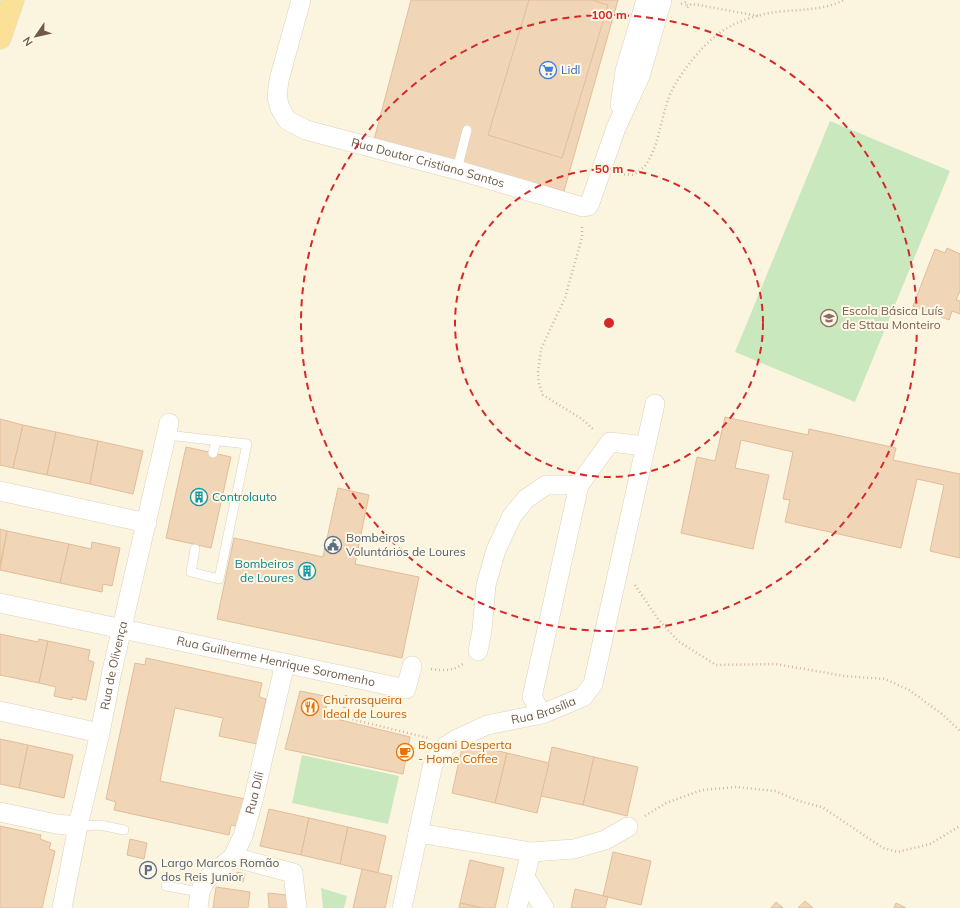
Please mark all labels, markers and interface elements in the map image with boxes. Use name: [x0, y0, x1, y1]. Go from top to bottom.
text: 100 m: [591, 7, 627, 22]
north arrow: [16, 16, 56, 56]
text: N: [20, 34, 36, 49]
supermarket icon: Lidl: [538, 60, 558, 80]
place label: Lidl: [561, 62, 580, 77]
street label: Rua Doutor Cristiano Santos: [350, 134, 506, 191]
text: 50 m: [595, 161, 623, 176]
place label: Escola Básica Luís de Sttau Monteiro: [842, 303, 943, 332]
school or university icon: Escola Básica Luís de Sttau Monteiro: [819, 308, 839, 328]
centre of rings: [602, 316, 616, 330]
building icon: Controlauto: [189, 487, 209, 507]
place label: Controlauto: [212, 489, 277, 504]
place label: Bombeiros Voluntários de Loures: [346, 530, 466, 559]
public building icon: Bombeiros Voluntários de Loures: [323, 535, 343, 555]
place label: Bombeiros de Loures: [235, 556, 294, 585]
building icon: Bombeiros de Loures: [297, 561, 317, 581]
street label: Rua de Olivença: [97, 620, 130, 711]
street label: Rua Guilherme Henrique Soromenho: [175, 633, 377, 689]
place label: Churrasqueira Ideal de Loures: [323, 692, 407, 721]
street label: Rua Brasília: [510, 693, 578, 727]
restaurant icon: Churrasqueira Ideal de Loures: [300, 697, 320, 717]
place label: Bogani Desperta - Home Coffee: [418, 737, 512, 766]
cafe icon: Bogani Desperta - Home Coffee: [395, 742, 415, 762]
street label: Rua Díli: [242, 770, 267, 816]
place label: Largo Marcos Romão dos Reis Junior: [161, 855, 280, 884]
parking icon: Largo Marcos Romão dos Reis Junior: [138, 860, 158, 880]

